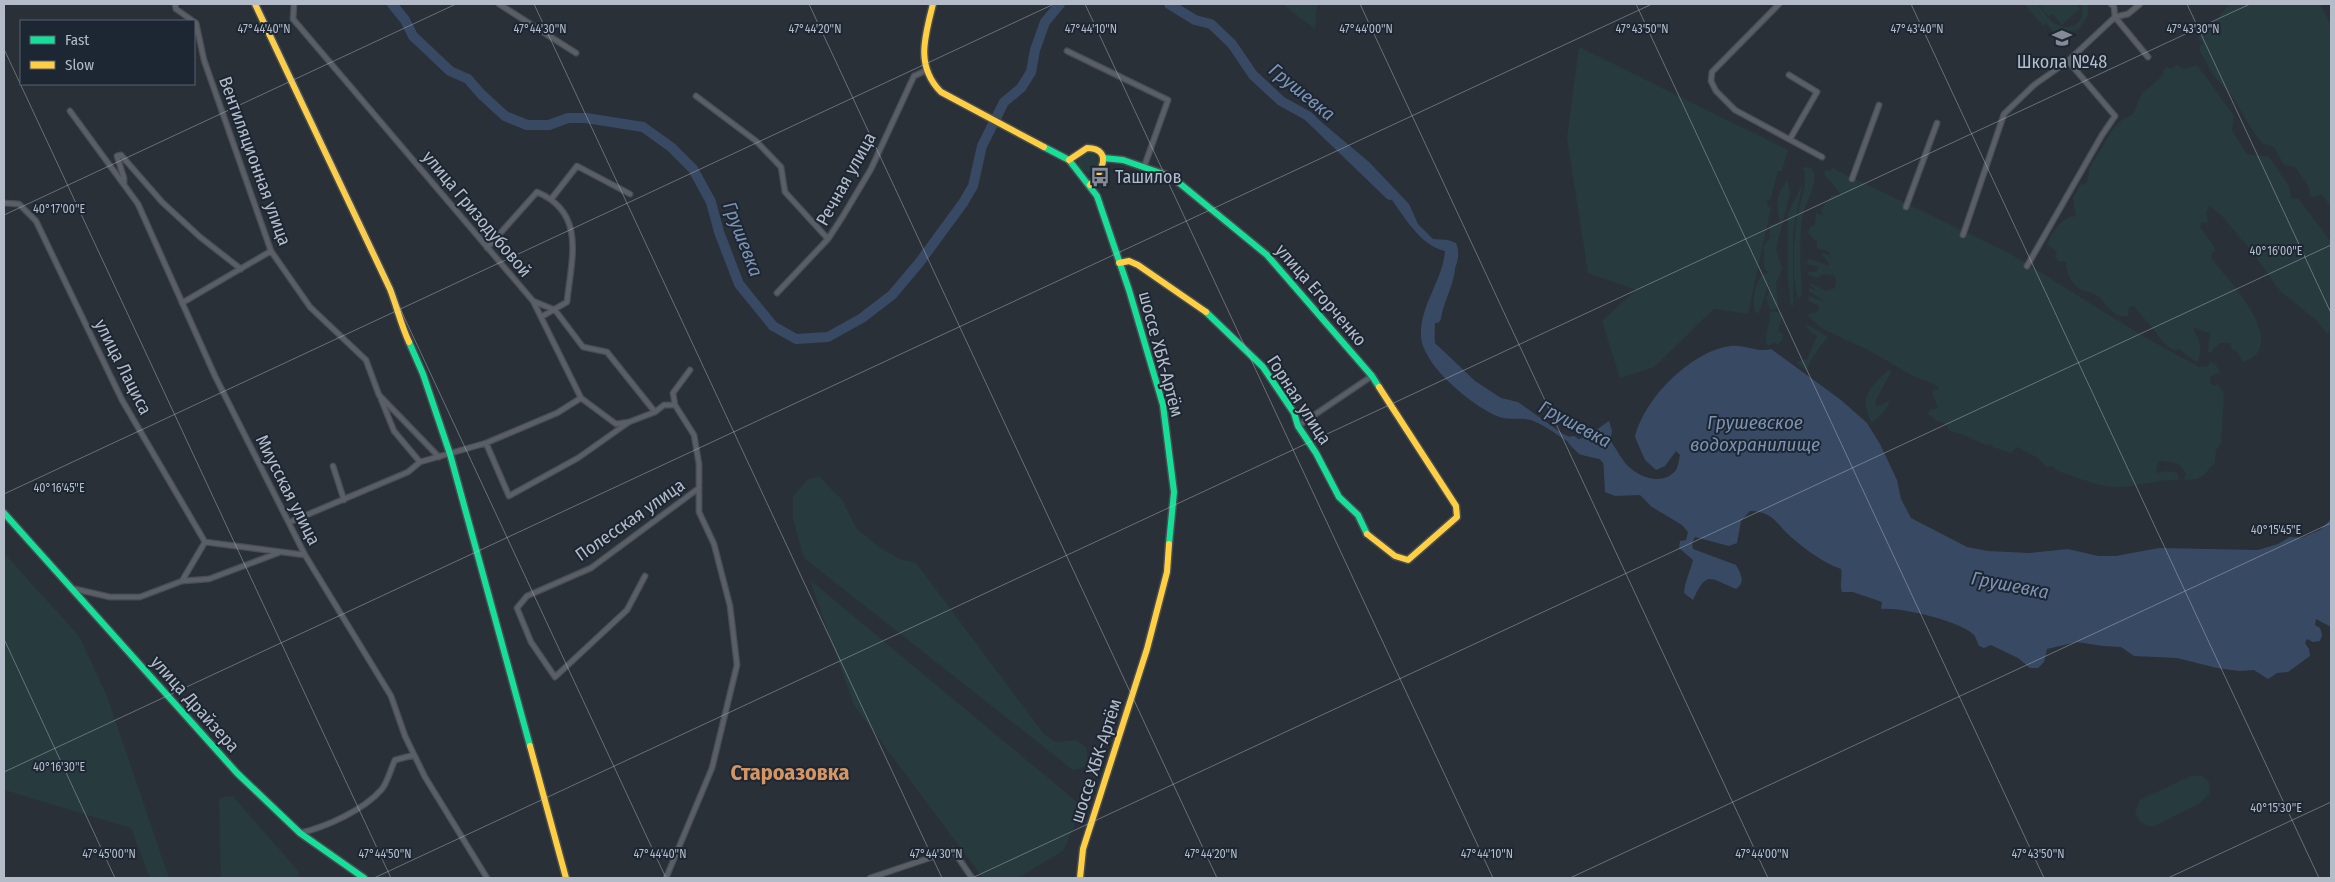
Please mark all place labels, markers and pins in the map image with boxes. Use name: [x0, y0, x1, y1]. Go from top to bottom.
school or university icon: Школа №48: [2051, 27, 2073, 49]
place label: Школа №48: [2017, 51, 2107, 73]
bus stop icon: Ташилов: [1089, 166, 1111, 188]
place label: Ташилов: [1115, 166, 1182, 188]

